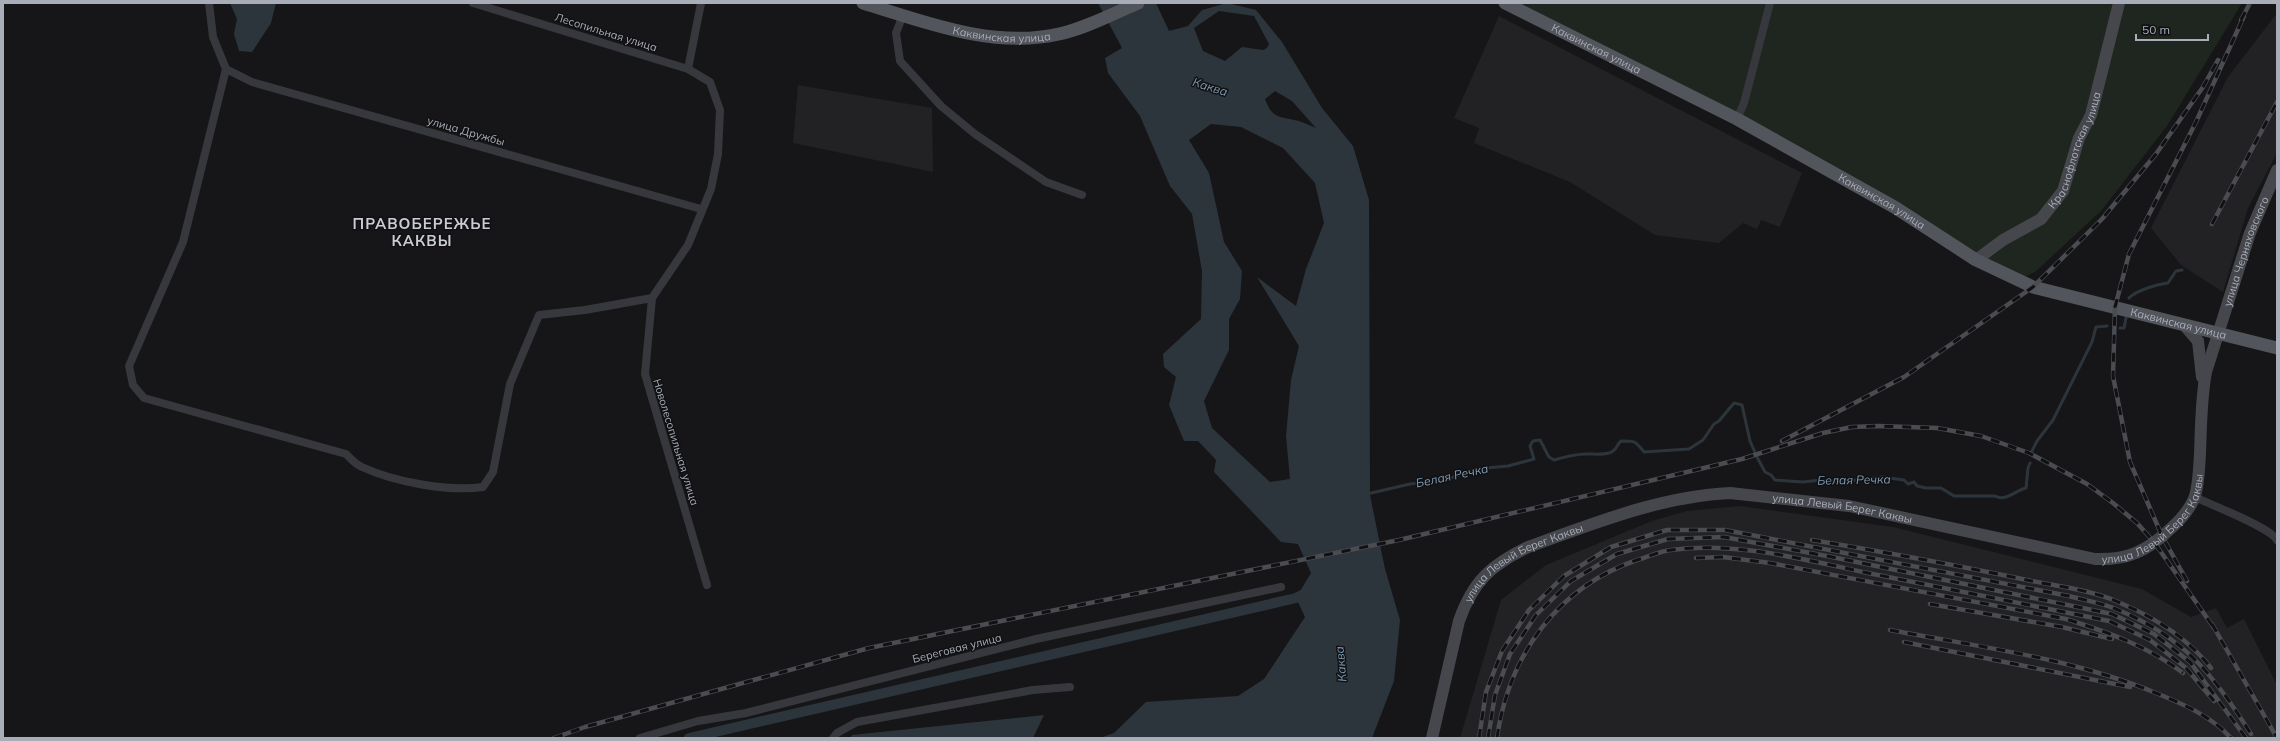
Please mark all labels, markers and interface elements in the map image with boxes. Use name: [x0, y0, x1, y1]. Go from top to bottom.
street label: Лесопильная улица: [553, 10, 659, 54]
scale bar: [2136, 16, 2208, 42]
street label: Каквинская улица: [1549, 20, 1643, 77]
text: 50 m: [2142, 22, 2170, 37]
street label: Каквинская улица: [951, 23, 1051, 45]
water label: Каква: [1191, 74, 1229, 99]
street label: Краснофлотская улица: [2045, 90, 2104, 211]
street label: улица Дружбы: [426, 113, 506, 149]
street label: Каквинская улица: [1836, 170, 1928, 232]
street label: улица Черняховского: [2220, 194, 2272, 308]
district label: ПРАВОБЕРЕЖЬЕ КАКВЫ: [353, 214, 491, 250]
street label: Каквинская улица: [2129, 305, 2228, 342]
street label: Новолесопильная улица: [650, 377, 702, 507]
water label: Белая Речка: [1414, 461, 1489, 491]
water label: Белая Речка: [1817, 471, 1891, 488]
street label: улица Левый Берег Каквы: [2101, 473, 2206, 566]
street label: улица Левый Берег Каквы: [1772, 491, 1914, 526]
street label: улица Левый Берег Каквы: [1461, 521, 1585, 605]
street label: Береговая улица: [911, 630, 1003, 666]
water label: Каква: [1331, 646, 1350, 682]

